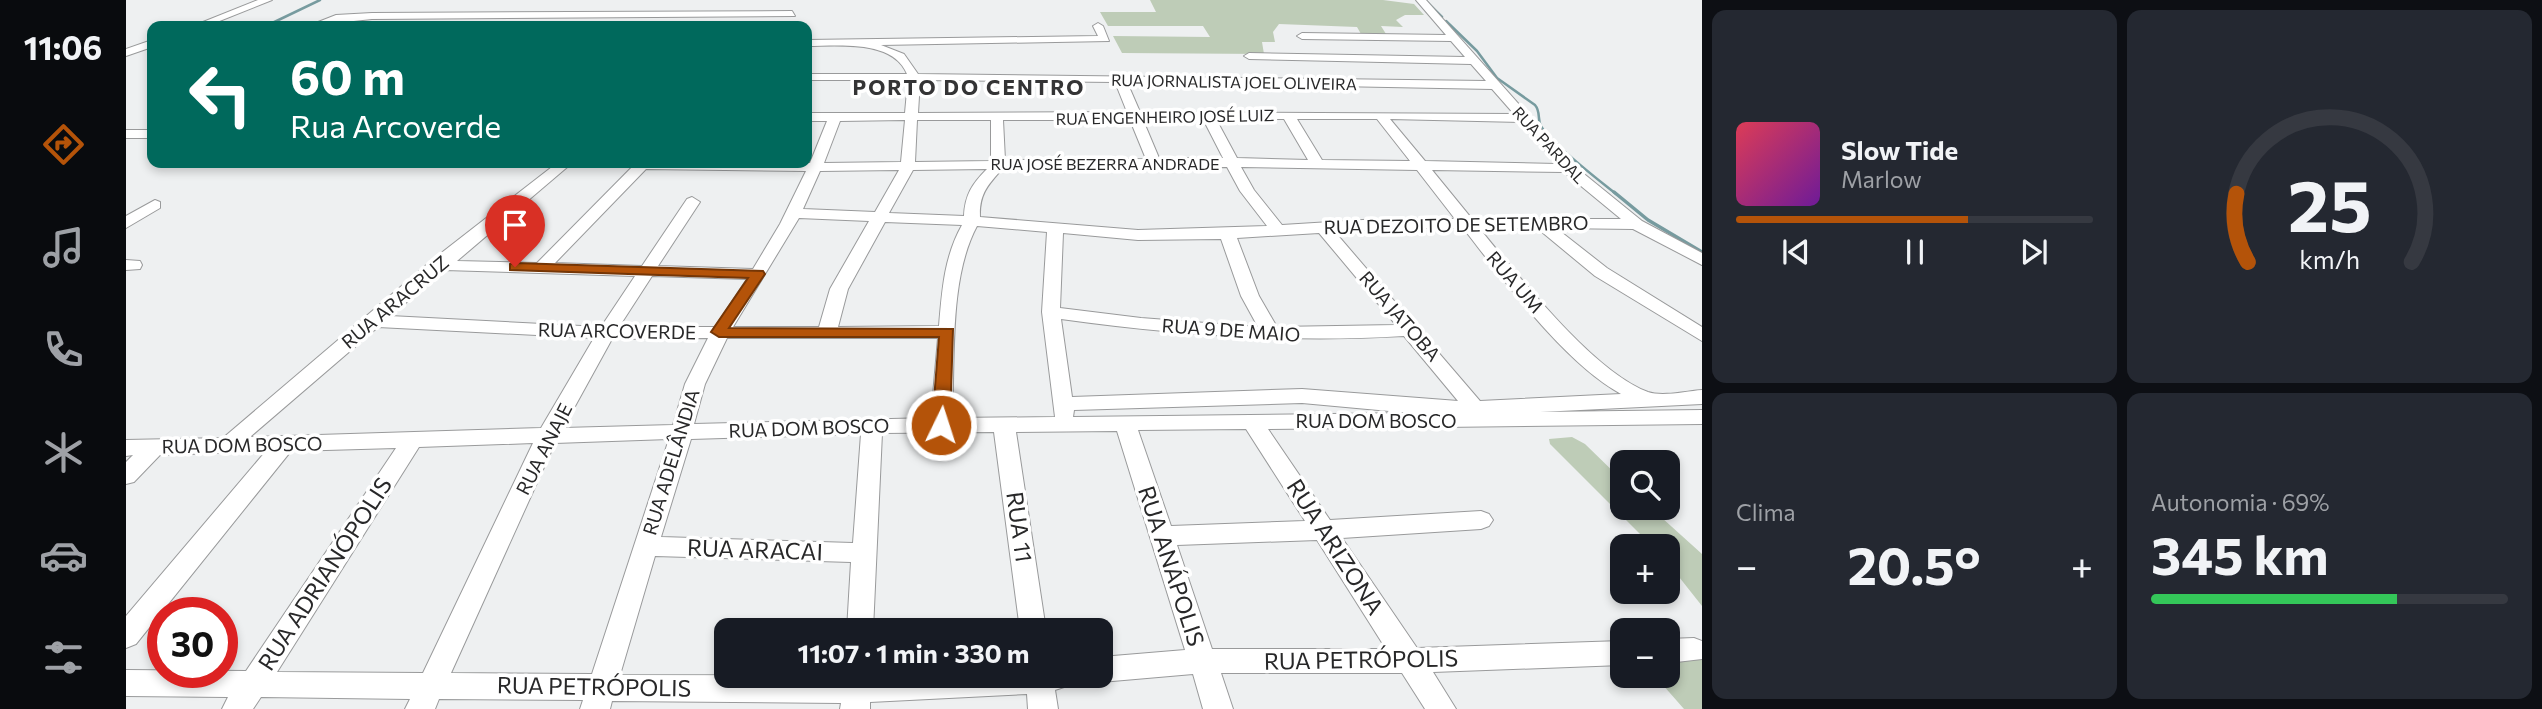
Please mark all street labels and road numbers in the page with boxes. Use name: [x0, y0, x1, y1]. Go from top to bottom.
street label: RUA JORNALISTA JOEL OLIVEIRA: [1111, 70, 1357, 93]
street label: RUA PARDAL: [1509, 102, 1590, 187]
street label: RUA ENGENHEIRO JOSÉ LUIZ: [1055, 105, 1274, 128]
street label: RUA JOSÉ BEZERRA ANDRADE: [991, 154, 1219, 173]
street label: RUA DEZOITO DE SETEMBRO: [1323, 211, 1589, 238]
street label: RUA UM: [1482, 246, 1548, 317]
street label: RUA ARACRUZ: [336, 250, 453, 353]
street label: RUA JATOBA: [1355, 266, 1446, 365]
street label: RUA 9 DE MAIO: [1161, 313, 1301, 346]
street label: RUA ARCOVERDE: [538, 318, 696, 343]
street label: RUA ADELÂNDIA: [637, 386, 704, 538]
street label: RUA ANAJE: [511, 399, 576, 498]
street label: RUA DOM BOSCO: [1296, 409, 1456, 432]
street label: RUA DOM BOSCO: [728, 413, 890, 442]
street label: RUA DOM BOSCO: [161, 432, 323, 457]
street label: RUA ADRIANÓPOLIS: [251, 472, 397, 675]
street label: RUA ARIZONA: [1282, 473, 1390, 620]
street label: RUA ANÁPOLIS: [1133, 482, 1211, 649]
street label: RUA 11: [1001, 490, 1039, 564]
street label: RUA ARACAI: [687, 533, 823, 565]
street label: RUA PETRÓPOLIS: [1264, 643, 1458, 675]
street label: RUA PETRÓPOLIS: [497, 670, 691, 702]

